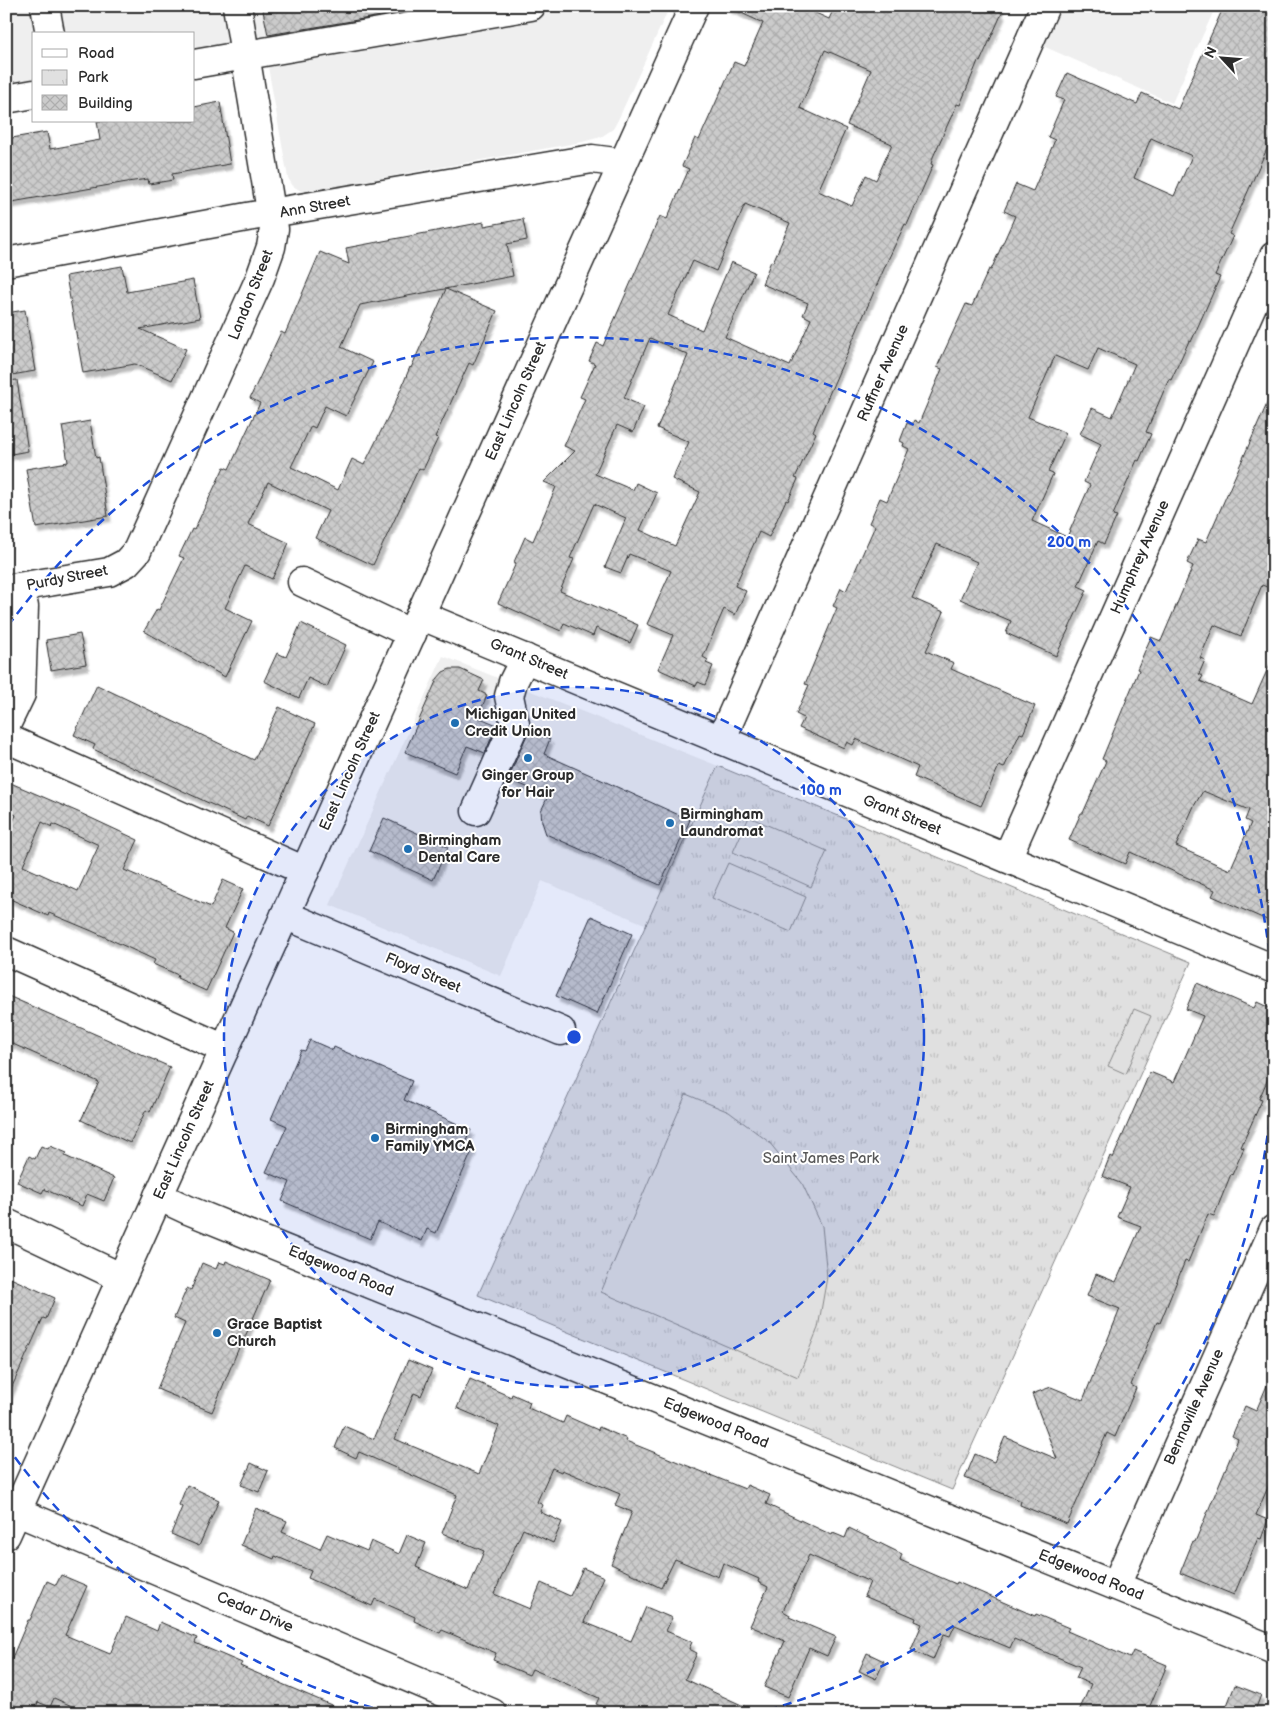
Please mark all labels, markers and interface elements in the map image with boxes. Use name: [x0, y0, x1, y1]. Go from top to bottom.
legend: [32, 32, 195, 122]
north arrow: [1198, 32, 1248, 82]
text: Road: [78, 44, 114, 63]
text: N: [1201, 44, 1221, 61]
text: Park: [78, 68, 109, 87]
text: Building: [78, 94, 133, 113]
street label: Ann Street: [278, 191, 352, 223]
street label: Landon Street: [224, 247, 278, 343]
street label: Ruffner Avenue: [853, 321, 913, 425]
street label: East Lincoln Street: [481, 338, 551, 463]
street label: Humphrey Avenue: [1106, 497, 1174, 617]
text: 200 m: [1047, 533, 1091, 552]
street label: Purdy Street: [25, 561, 110, 595]
street label: Grant Street: [487, 634, 571, 684]
place label: Michigan United Credit Union: [465, 705, 576, 741]
street label: East Lincoln Street: [315, 708, 385, 833]
marker: Michigan United Credit Union: [449, 717, 461, 729]
marker: Ginger Group for Hair: [522, 752, 534, 764]
place label: Ginger Group for Hair: [482, 766, 575, 802]
text: 100 m: [800, 781, 842, 800]
street label: Grant Street: [860, 791, 944, 839]
place label: Birmingham Laundromat: [680, 805, 763, 841]
marker: Birmingham Laundromat: [664, 817, 676, 829]
place label: Birmingham Dental Care: [418, 831, 501, 867]
marker: Birmingham Dental Care: [402, 843, 414, 855]
street label: Floyd Street: [382, 949, 464, 998]
centre of rings: [565, 1028, 583, 1046]
street label: East Lincoln Street: [149, 1077, 219, 1202]
place label: Birmingham Family YMCA: [385, 1120, 475, 1156]
marker: Birmingham Family YMCA: [369, 1132, 381, 1144]
park label: Saint James Park: [763, 1149, 880, 1168]
street label: Edgewood Road: [286, 1241, 396, 1301]
place label: Grace Baptist Church: [227, 1315, 322, 1351]
marker: Grace Baptist Church: [211, 1327, 223, 1339]
street label: Bennaville Avenue: [1160, 1346, 1228, 1468]
street label: Edgewood Road: [661, 1393, 771, 1453]
street label: Edgewood Road: [1036, 1545, 1146, 1605]
street label: Cedar Drive: [214, 1587, 296, 1637]

